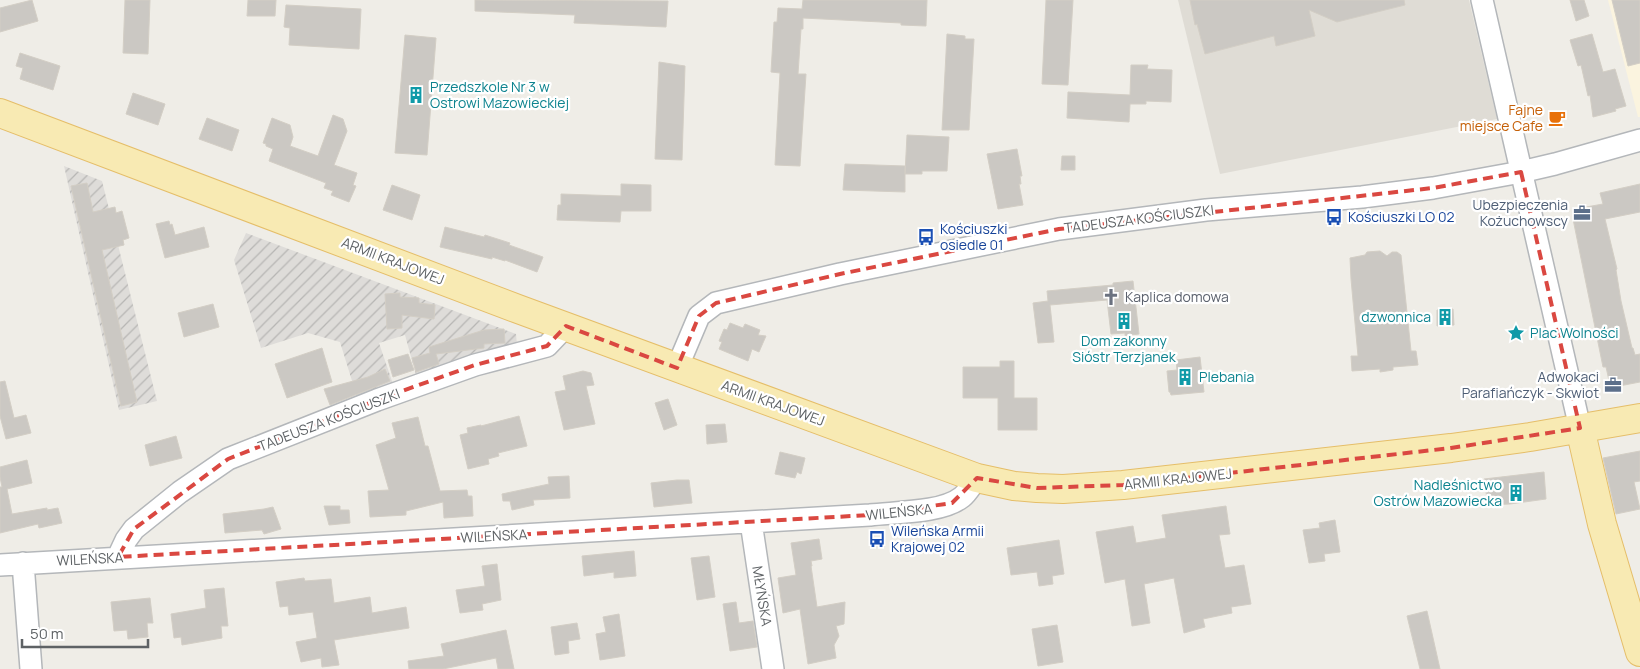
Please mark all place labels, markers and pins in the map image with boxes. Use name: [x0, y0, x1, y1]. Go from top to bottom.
place label: Przedszkole Nr 3 w Ostrowi Mazowieckiej: [430, 77, 569, 112]
building icon: Przedszkole Nr 3 w Ostrowi Mazowieckiej: [406, 85, 426, 105]
place label: Fajne miejsce Cafe: [1460, 100, 1543, 135]
cafe icon: Fajne miejsce Cafe: [1547, 108, 1567, 128]
place label: Ubezpieczenia Kożuchowscy: [1473, 195, 1569, 230]
office icon: Ubezpieczenia Kożuchowscy: [1572, 203, 1592, 223]
bus stop icon: Kościuszki LO 02: [1324, 207, 1344, 227]
place label: Kościuszki LO 02: [1348, 207, 1455, 226]
place label: Kościuszki osiedle 01: [940, 219, 1007, 254]
bus stop icon: Kościuszki osiedle 01: [916, 227, 936, 247]
church icon: Kaplica domowa: [1101, 287, 1121, 307]
place label: Kaplica domowa: [1125, 287, 1229, 306]
place label: dzwonnica: [1361, 307, 1431, 326]
building icon: dzwonnica: [1435, 307, 1455, 327]
building icon: Dom zakonny Sióstr Terzjanek: [1114, 311, 1134, 331]
place icon: Plac Wolności: [1506, 323, 1526, 343]
place label: Plac Wolności: [1530, 323, 1619, 342]
place label: Dom zakonny Sióstr Terzjanek: [1072, 331, 1177, 366]
building icon: Plebania: [1175, 367, 1195, 387]
place label: Plebania: [1199, 367, 1254, 386]
place label: Adwokaci Parafiańczyk - Skwiot: [1462, 367, 1599, 402]
office icon: Adwokaci Parafiańczyk - Skwiot: [1603, 375, 1623, 395]
place label: Nadleśnictwo Ostrów Mazowiecka: [1373, 475, 1502, 510]
building icon: Nadleśnictwo Ostrów Mazowiecka: [1506, 483, 1526, 503]
place label: Wileńska Armii Krajowej 02: [891, 521, 984, 556]
bus stop icon: Wileńska Armii Krajowej 02: [867, 529, 887, 549]

